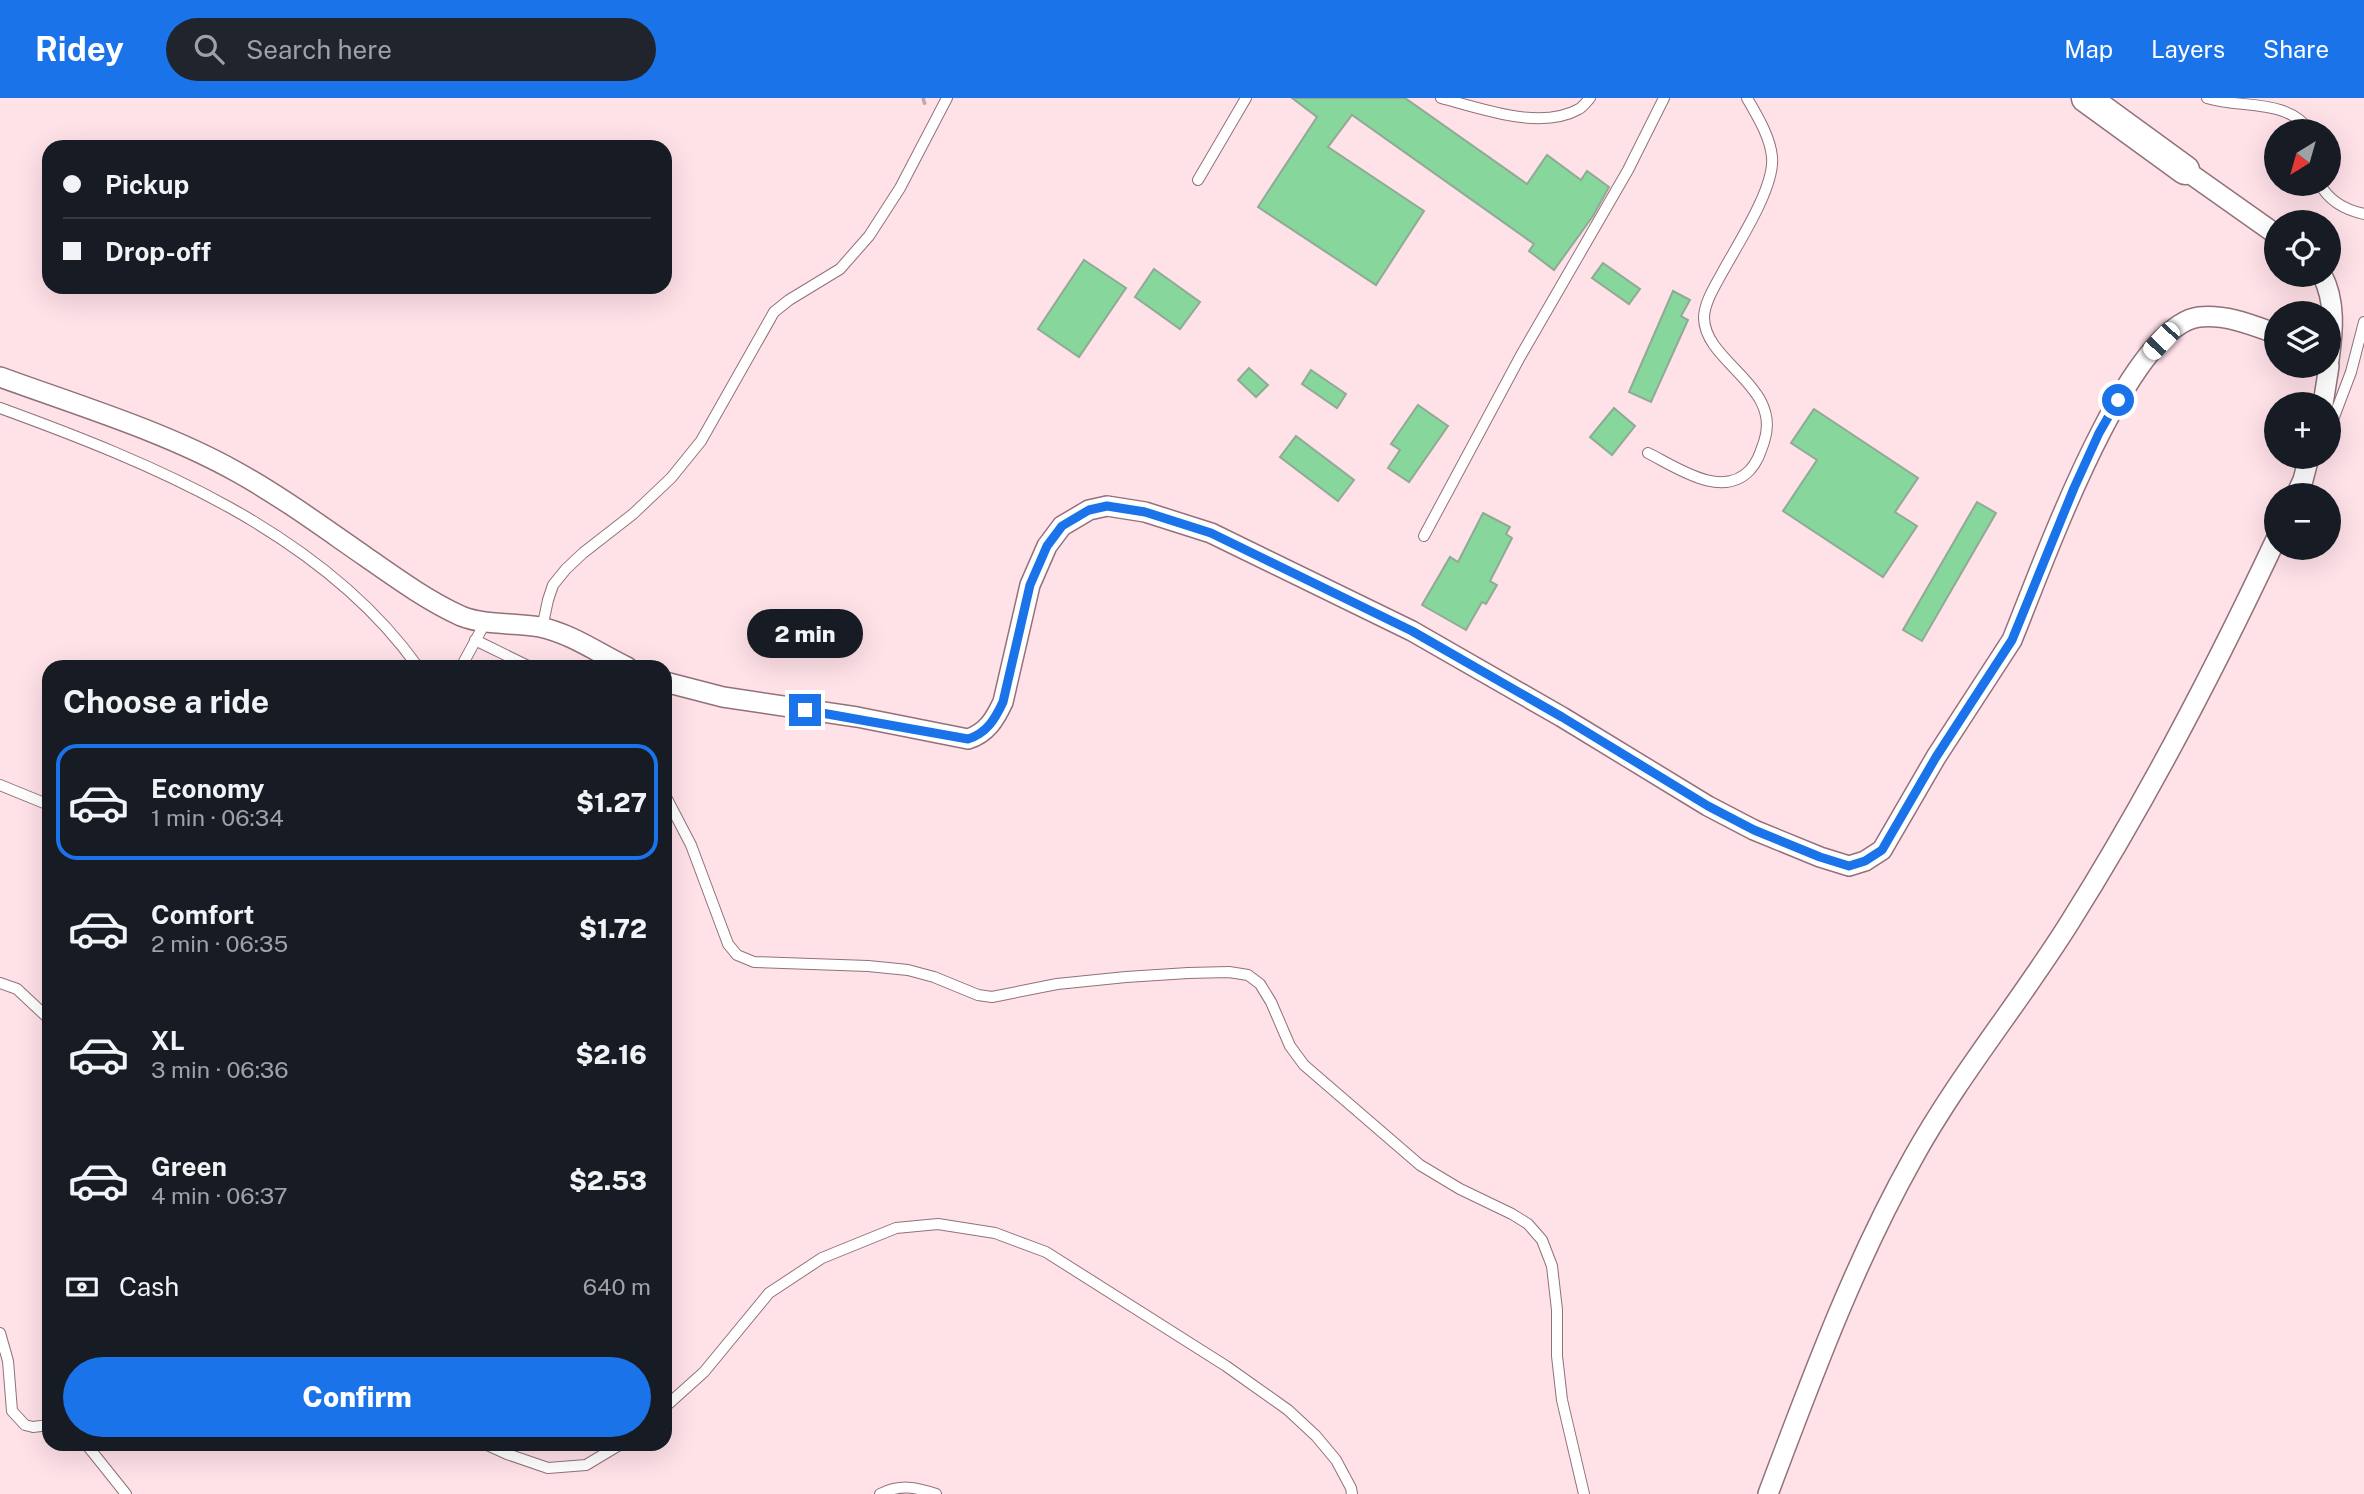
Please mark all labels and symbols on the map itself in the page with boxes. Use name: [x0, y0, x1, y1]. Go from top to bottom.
north arrow: [2264, 119, 2342, 196]
car: [2139, 318, 2184, 364]
route start: [2102, 384, 2134, 416]
callout: 2 min: [747, 608, 863, 658]
route end: [789, 694, 821, 726]

